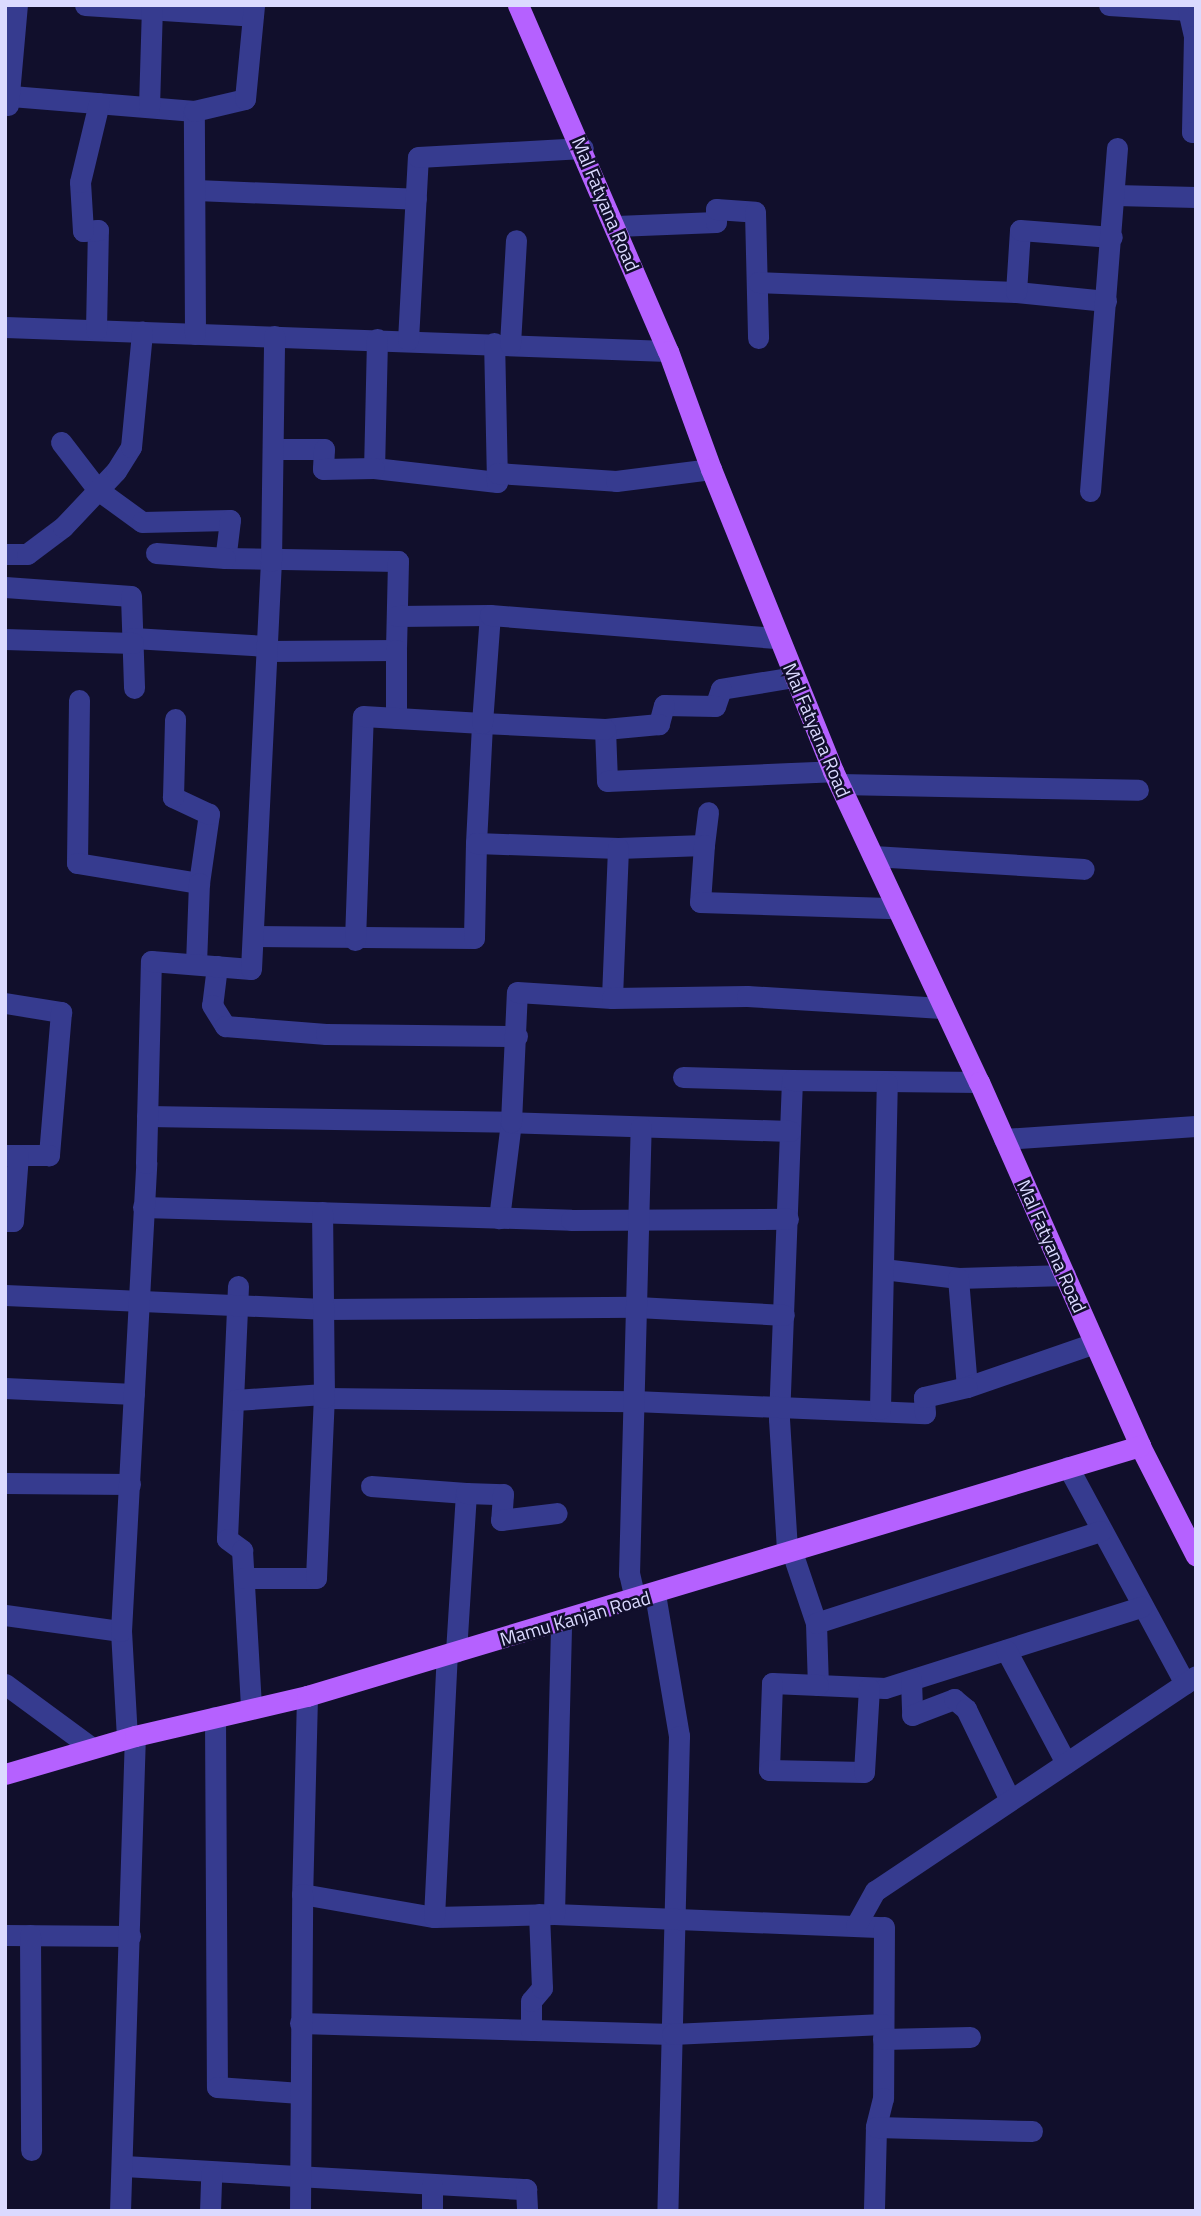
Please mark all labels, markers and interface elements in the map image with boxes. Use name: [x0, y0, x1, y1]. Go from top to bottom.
street label: Mal Fatyana Road: [568, 134, 644, 274]
street label: Mal Fatyana Road: [779, 660, 855, 800]
street label: Mal Fatyana Road: [1012, 1176, 1092, 1316]
street label: Mamu Kanjan Road: [497, 1586, 653, 1650]

